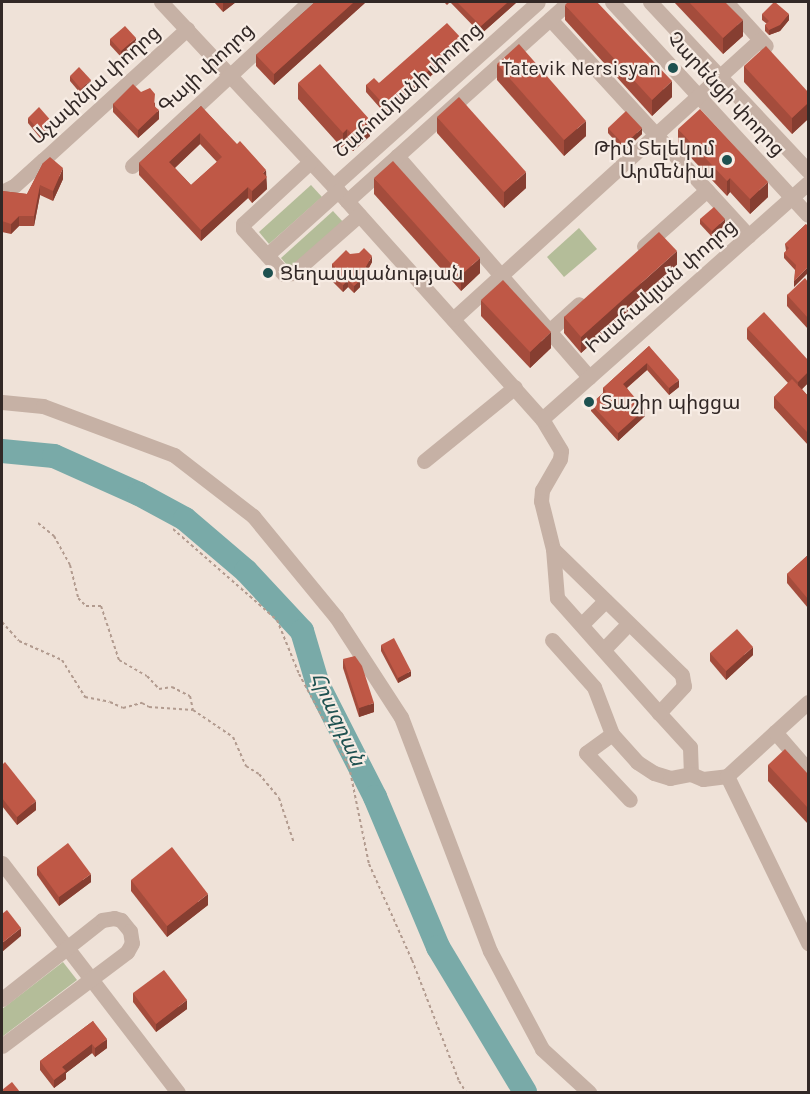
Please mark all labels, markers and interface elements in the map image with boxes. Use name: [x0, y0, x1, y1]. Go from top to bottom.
street label: Շահումյանի փողոց: [329, 17, 487, 163]
street label: Գայի փողոց: [153, 18, 259, 118]
street label: Աչափնյա փողոց: [25, 20, 165, 150]
street label: Չարենցի փողոց: [662, 27, 790, 161]
place label: Tatevik Nersisyan: [502, 56, 661, 80]
marker: Tatevik Nersisyan: [666, 61, 680, 75]
place label: Թիմ Տելեկոմ Արմենիա: [594, 136, 715, 183]
marker: Թիմ Տելեկոմ Արմենիա: [720, 153, 734, 167]
street label: Իսահակյան փողոց: [581, 214, 741, 358]
place label: Ցեղասպանության: [280, 261, 464, 285]
marker: Ցեղասպանության: [261, 266, 275, 280]
place label: Տաշիր պիցցա: [601, 390, 740, 414]
marker: Տաշիր պիցցա: [582, 395, 596, 409]
water label: Հրազդան: [305, 668, 371, 770]

